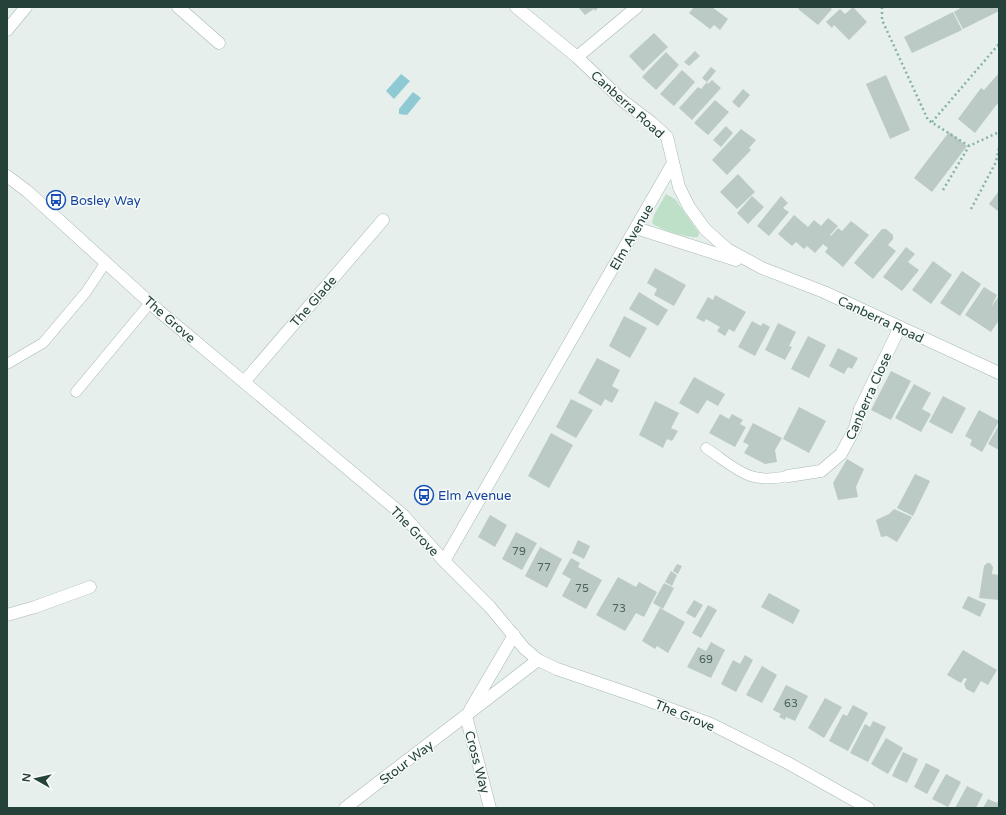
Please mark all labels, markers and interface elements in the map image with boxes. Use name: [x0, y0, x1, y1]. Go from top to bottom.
street label: Canberra Road: [587, 68, 667, 142]
bus stop icon: Bosley Way: [45, 189, 67, 211]
place label: Bosley Way: [70, 193, 141, 209]
street label: Elm Avenue: [607, 202, 657, 273]
street label: The Glade: [287, 273, 340, 330]
street label: The Grove: [140, 293, 198, 346]
street label: Canberra Road: [835, 293, 926, 347]
street label: Canberra Close: [842, 350, 895, 443]
bus stop icon: Elm Avenue: [413, 484, 435, 506]
place label: Elm Avenue: [438, 488, 511, 504]
street label: The Grove: [387, 503, 442, 560]
house number: 79: [512, 545, 526, 558]
house number: 77: [537, 561, 551, 574]
house number: 75: [575, 582, 589, 595]
house number: 73: [612, 602, 626, 615]
house number: 69: [699, 653, 713, 666]
street label: The Grove: [652, 697, 717, 735]
house number: 63: [784, 697, 798, 710]
street label: Cross Way: [461, 729, 493, 795]
street label: Stour Way: [376, 737, 437, 788]
north arrow: [16, 759, 56, 799]
text: N: [20, 772, 34, 783]

